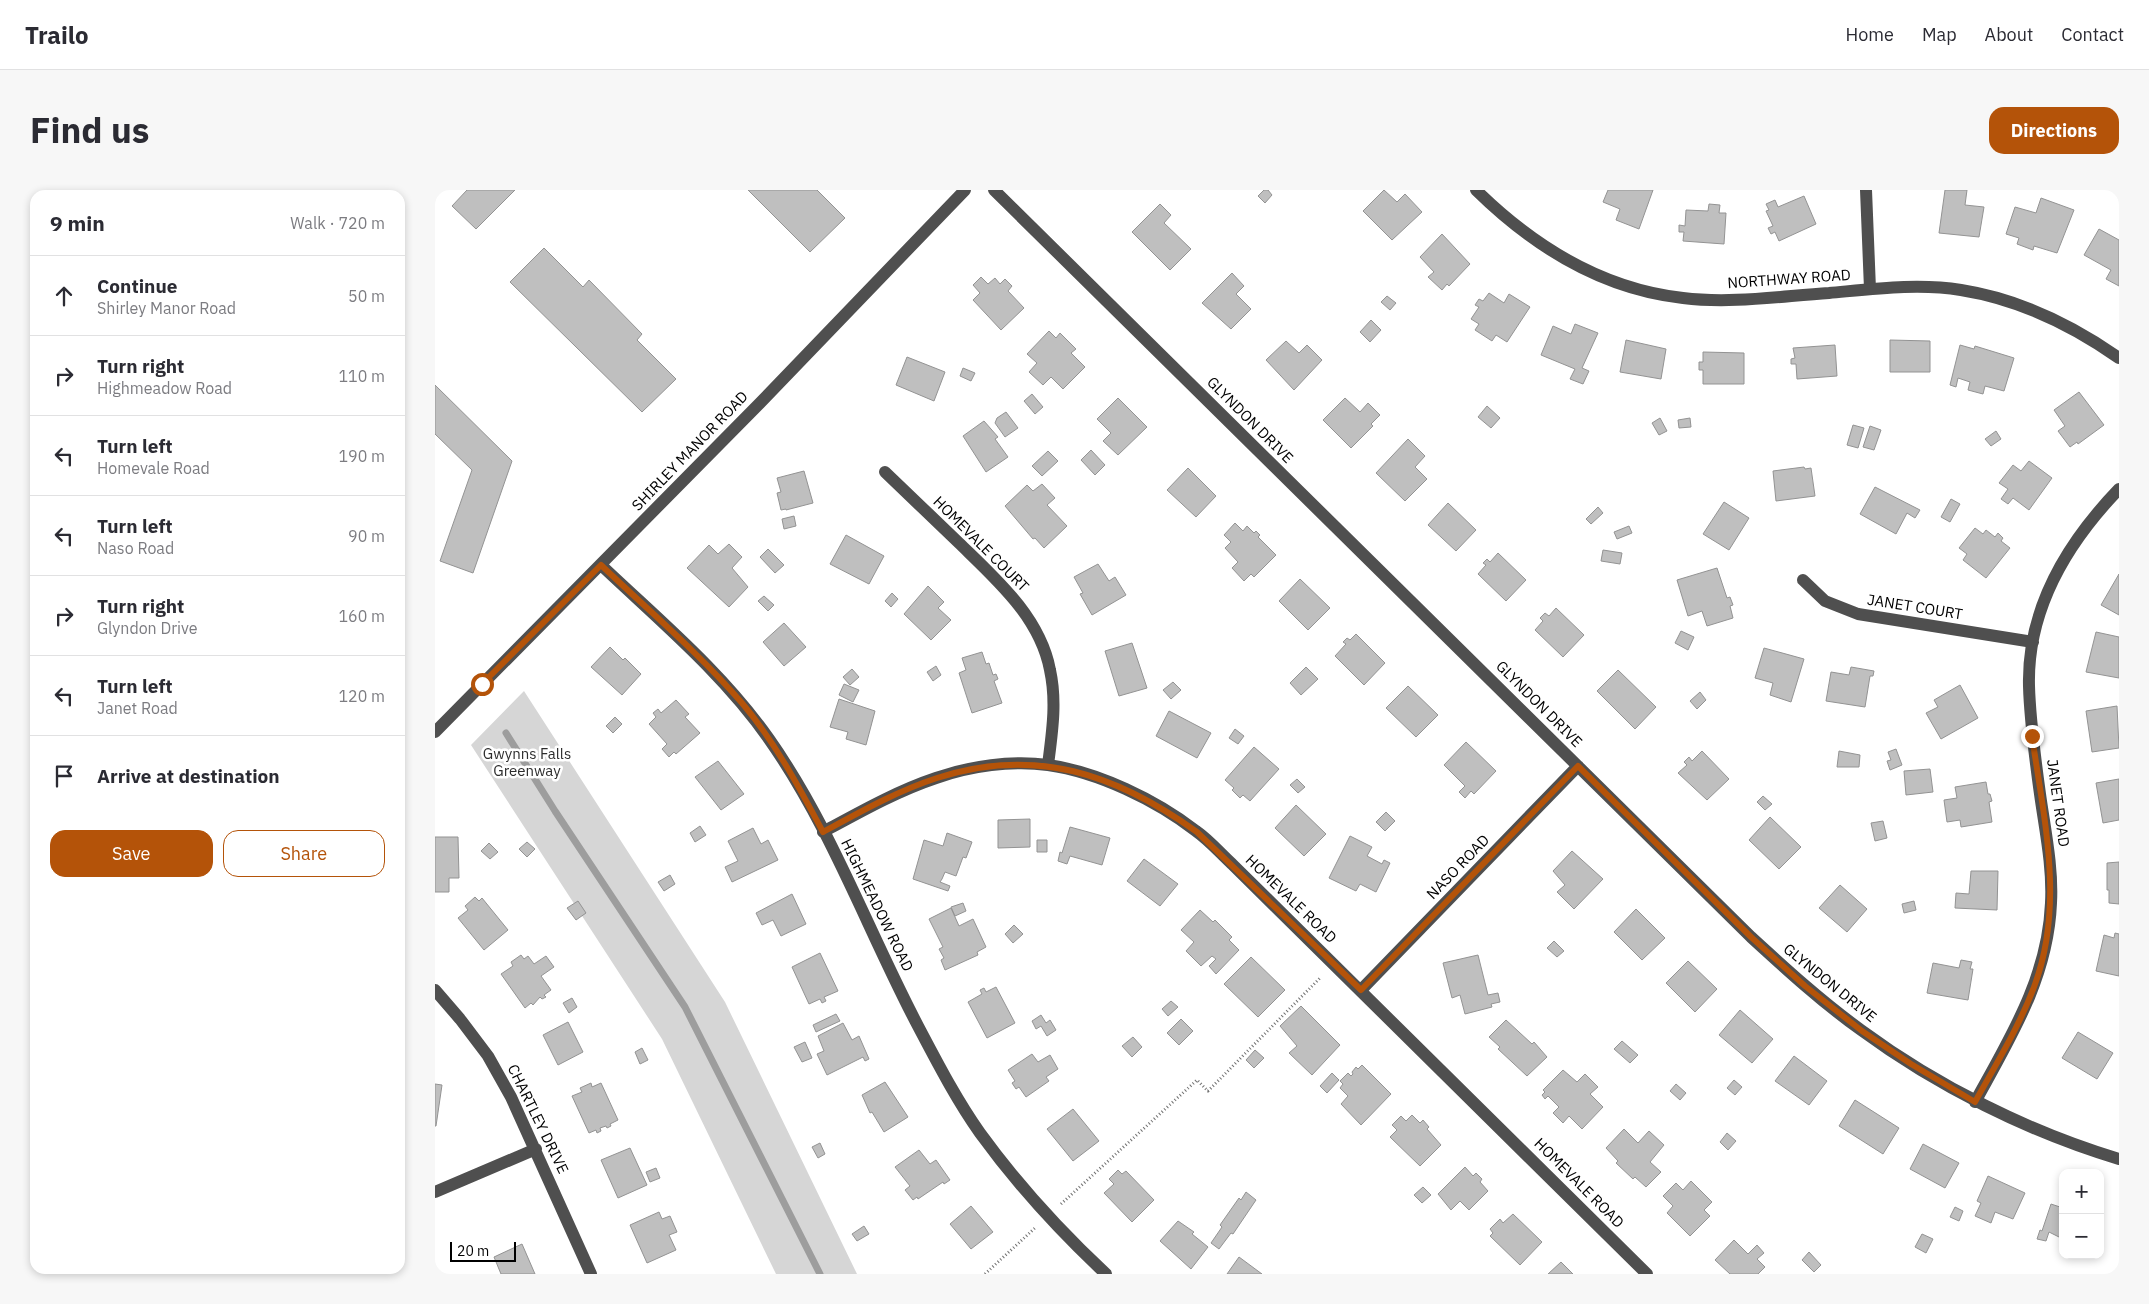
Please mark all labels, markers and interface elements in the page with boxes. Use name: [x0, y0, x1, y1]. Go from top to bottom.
text: Trailo: [25, 19, 89, 51]
text: Home: [1846, 23, 1894, 46]
text: Map: [1922, 23, 1957, 46]
text: About: [1985, 23, 2033, 46]
text: Contact: [2061, 23, 2124, 46]
text: Find us: [30, 107, 149, 153]
button: Directions: [1989, 107, 2119, 154]
text: 9 min: [50, 209, 105, 237]
text: Walk · 720 m: [290, 213, 385, 233]
street label: NORTHWAY ROAD: [1727, 265, 1851, 292]
text: Continue: [97, 274, 177, 298]
icon: ahead: [50, 282, 78, 310]
text: 50 m: [348, 286, 385, 306]
text: Shirley Manor Road: [97, 298, 236, 318]
text: Turn right: [97, 354, 184, 378]
icon: right: [50, 362, 78, 390]
text: 110 m: [338, 366, 385, 386]
street label: GLYNDON DRIVE: [1203, 372, 1298, 467]
text: Highmeadow Road: [97, 378, 232, 398]
street label: SHIRLEY MANOR ROAD: [628, 387, 752, 514]
text: Turn left: [97, 434, 173, 458]
icon: left: [50, 442, 78, 470]
text: 190 m: [338, 446, 385, 466]
text: Homevale Road: [97, 458, 210, 478]
street label: HOMEVALE COURT: [929, 492, 1034, 596]
text: Turn left: [97, 514, 173, 538]
icon: left: [50, 522, 78, 550]
text: 90 m: [348, 526, 385, 546]
text: Naso Road: [97, 538, 174, 558]
street label: JANET COURT: [1866, 590, 1965, 623]
text: Turn right: [97, 594, 184, 618]
icon: right: [50, 602, 78, 630]
text: 160 m: [338, 606, 385, 626]
text: Glyndon Drive: [97, 618, 198, 638]
street label: GLYNDON DRIVE: [1492, 656, 1587, 751]
route start: [471, 673, 494, 696]
text: Turn left: [97, 674, 173, 698]
icon: left: [50, 682, 78, 710]
text: 120 m: [338, 686, 385, 706]
text: Janet Road: [97, 698, 178, 718]
route end: [2021, 725, 2044, 748]
park label: Gwynns Falls Greenway: [483, 744, 571, 780]
street label: JANET ROAD: [2043, 758, 2074, 848]
icon: arrive: [50, 762, 78, 790]
text: Arrive at destination: [97, 764, 280, 788]
button: Save: [50, 830, 213, 877]
button: Share: [223, 830, 385, 877]
street label: NASO ROAD: [1422, 830, 1493, 903]
street label: HIGHMEADOW ROAD: [837, 835, 918, 974]
street label: HOMEVALE ROAD: [1242, 850, 1341, 947]
street label: GLYNDON DRIVE: [1780, 939, 1881, 1026]
street label: CHARTLEY DRIVE: [504, 1061, 573, 1177]
street label: HOMEVALE ROAD: [1530, 1134, 1628, 1232]
map controls: [2059, 1169, 2104, 1259]
button: +: [2059, 1169, 2104, 1214]
button: −: [2059, 1214, 2104, 1259]
scale bar: [450, 1239, 516, 1262]
text: 20 m: [457, 1242, 489, 1260]

